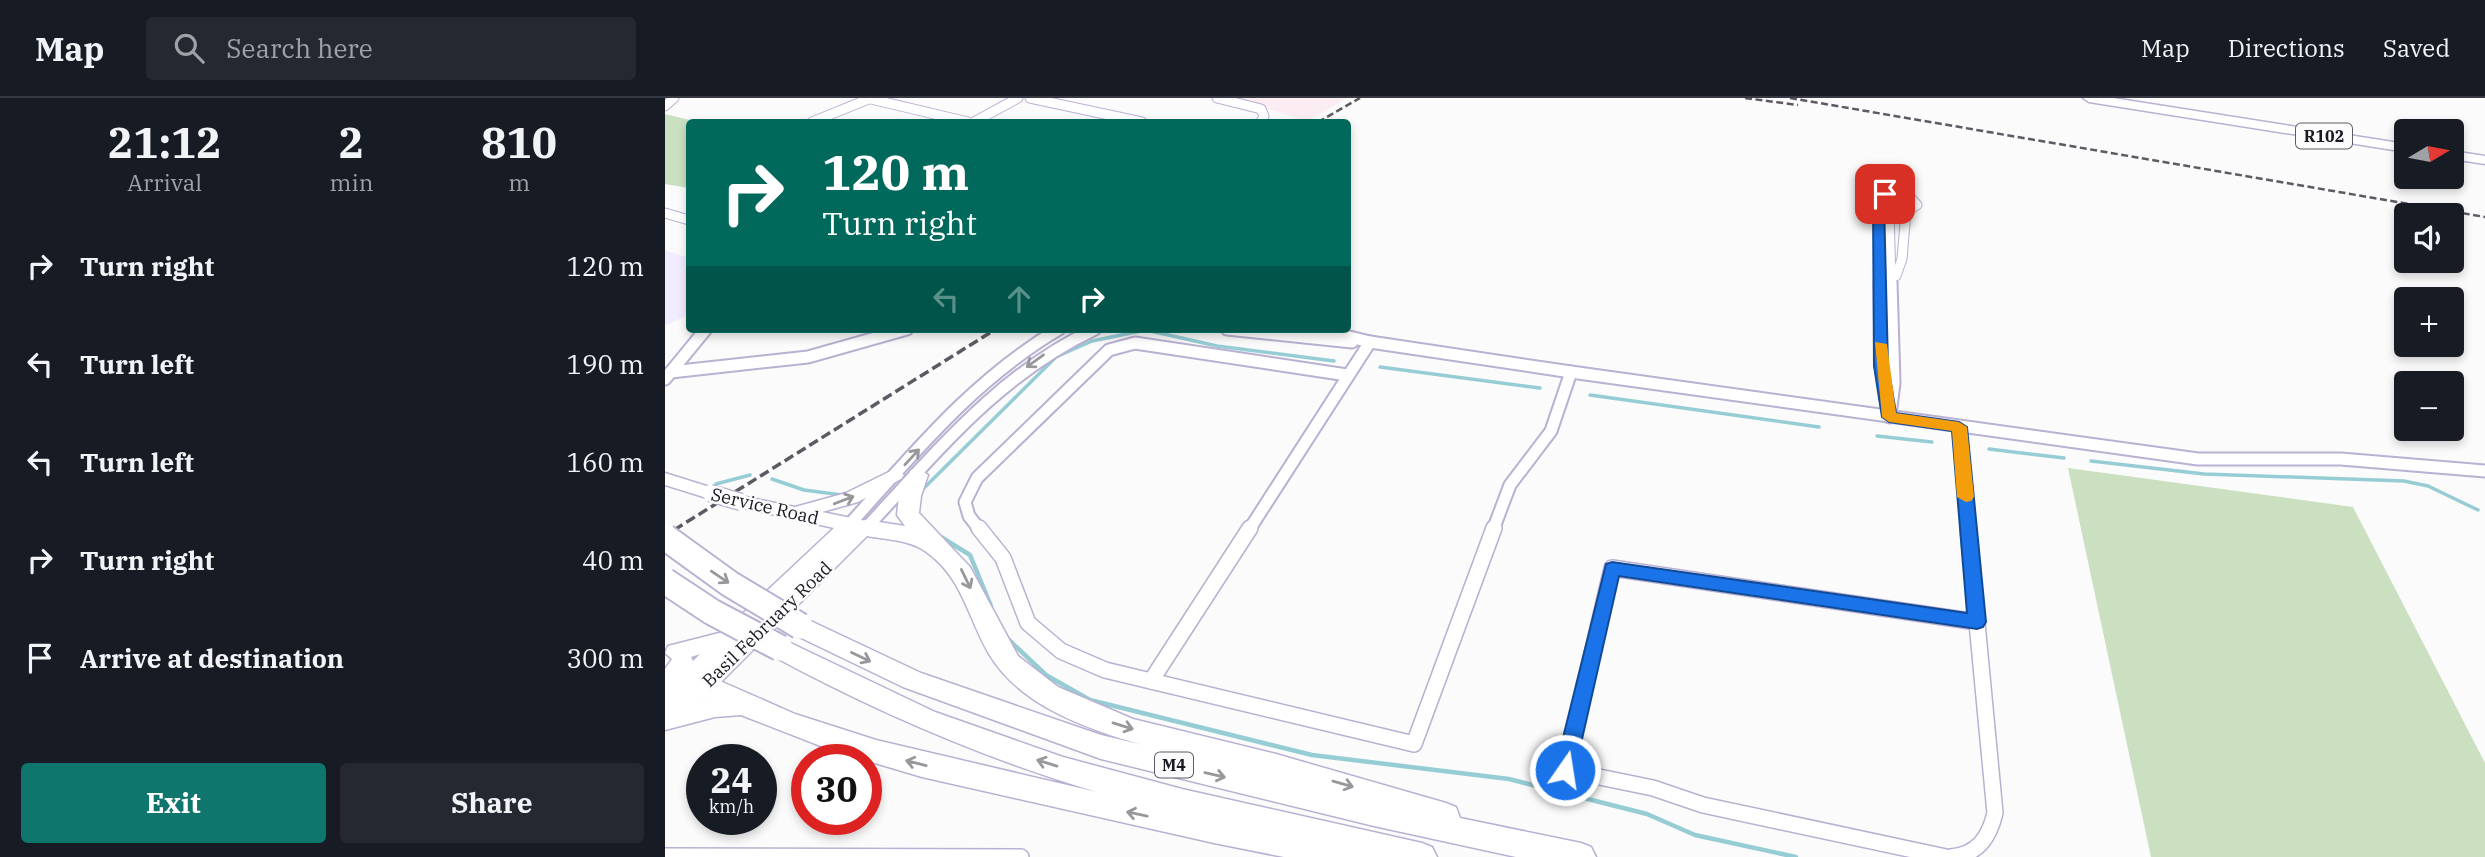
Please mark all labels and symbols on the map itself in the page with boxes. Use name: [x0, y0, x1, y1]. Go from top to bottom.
north arrow: [2394, 119, 2464, 189]
road number: R102: [2296, 124, 2352, 148]
pin: [1855, 164, 1915, 224]
one-way arrow: [1026, 354, 1045, 368]
one-way arrow: [903, 449, 920, 466]
street label: Service Road: [709, 482, 821, 530]
one-way arrow: [833, 493, 854, 506]
street label: Basil February Road: [697, 556, 837, 692]
one-way arrow: [959, 568, 973, 589]
one-way arrow: [710, 570, 729, 585]
one-way arrow: [850, 650, 871, 664]
one-way arrow: [1111, 721, 1133, 733]
position arrow: [1528, 733, 1602, 807]
speed limit sign: 30: [791, 744, 882, 835]
road number: M4: [1155, 752, 1193, 778]
one-way arrow: [905, 756, 928, 769]
one-way arrow: [1037, 756, 1059, 769]
one-way arrow: [1203, 769, 1226, 782]
one-way arrow: [1331, 778, 1354, 791]
one-way arrow: [1126, 806, 1149, 820]

